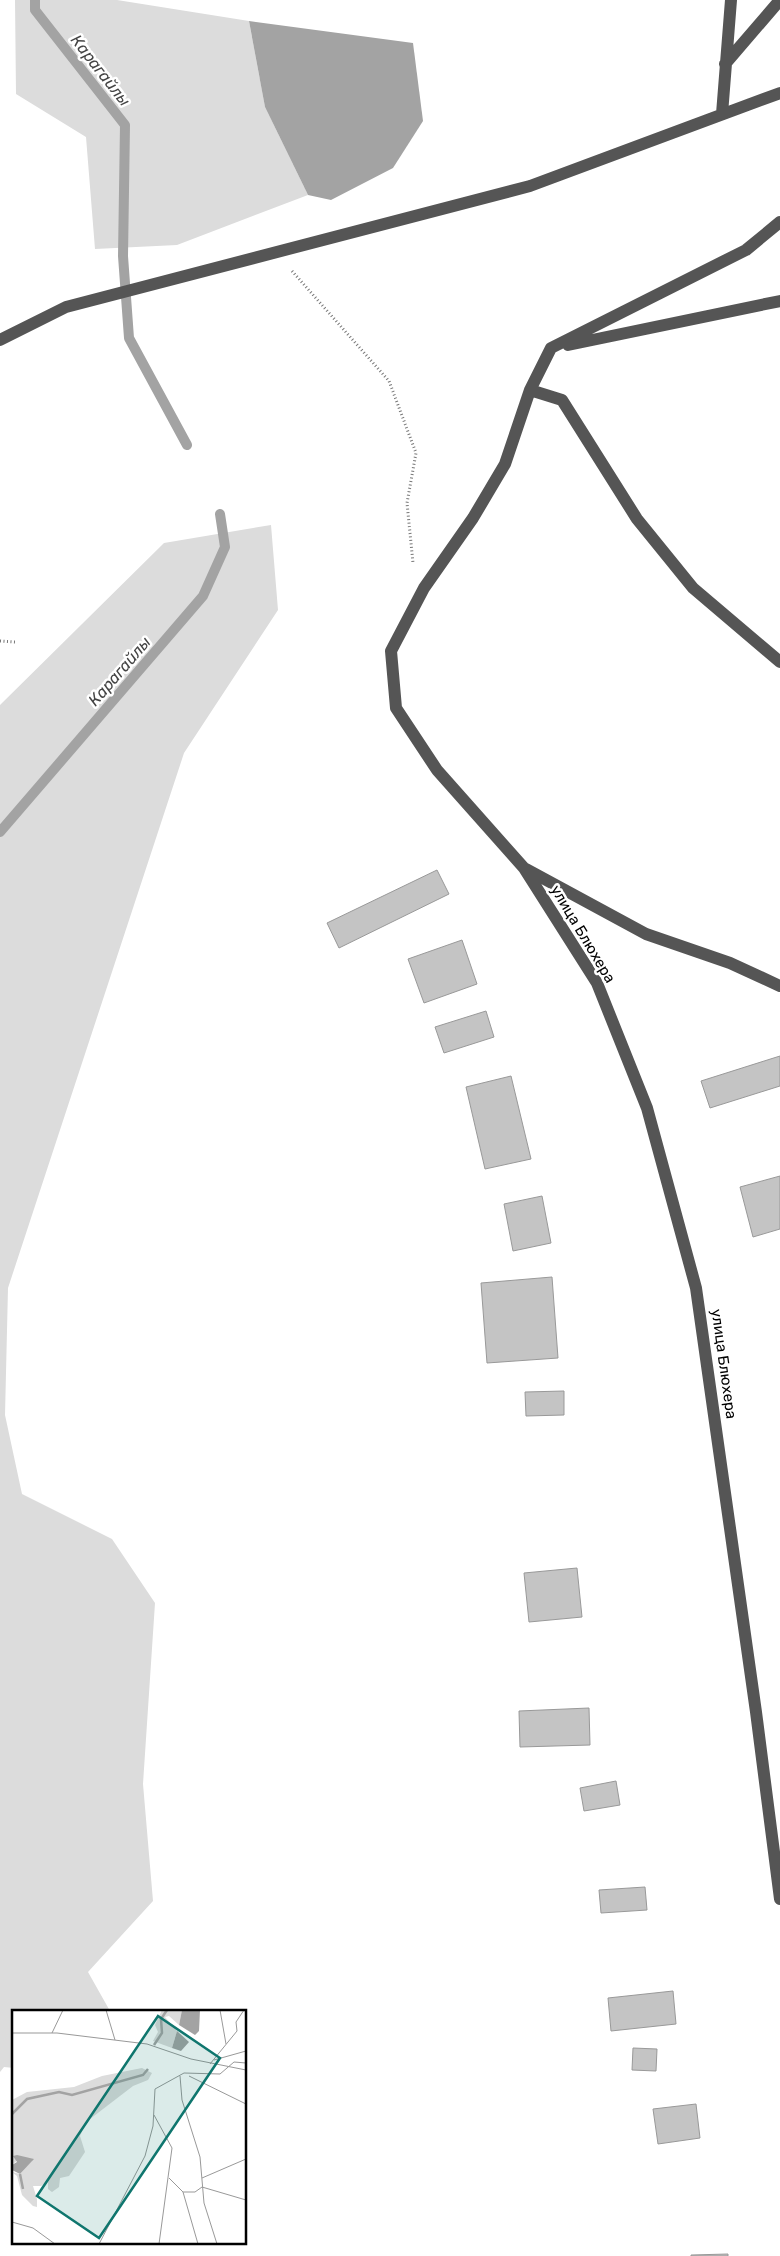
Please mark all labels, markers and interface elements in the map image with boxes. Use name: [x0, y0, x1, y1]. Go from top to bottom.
water label: Карагайлы: [67, 31, 134, 110]
water label: Карагайлы: [84, 633, 155, 710]
street label: улица Блюхера: [547, 882, 619, 986]
street label: улица Блюхера: [707, 1308, 741, 1420]
inset map: [12, 2010, 246, 2244]

